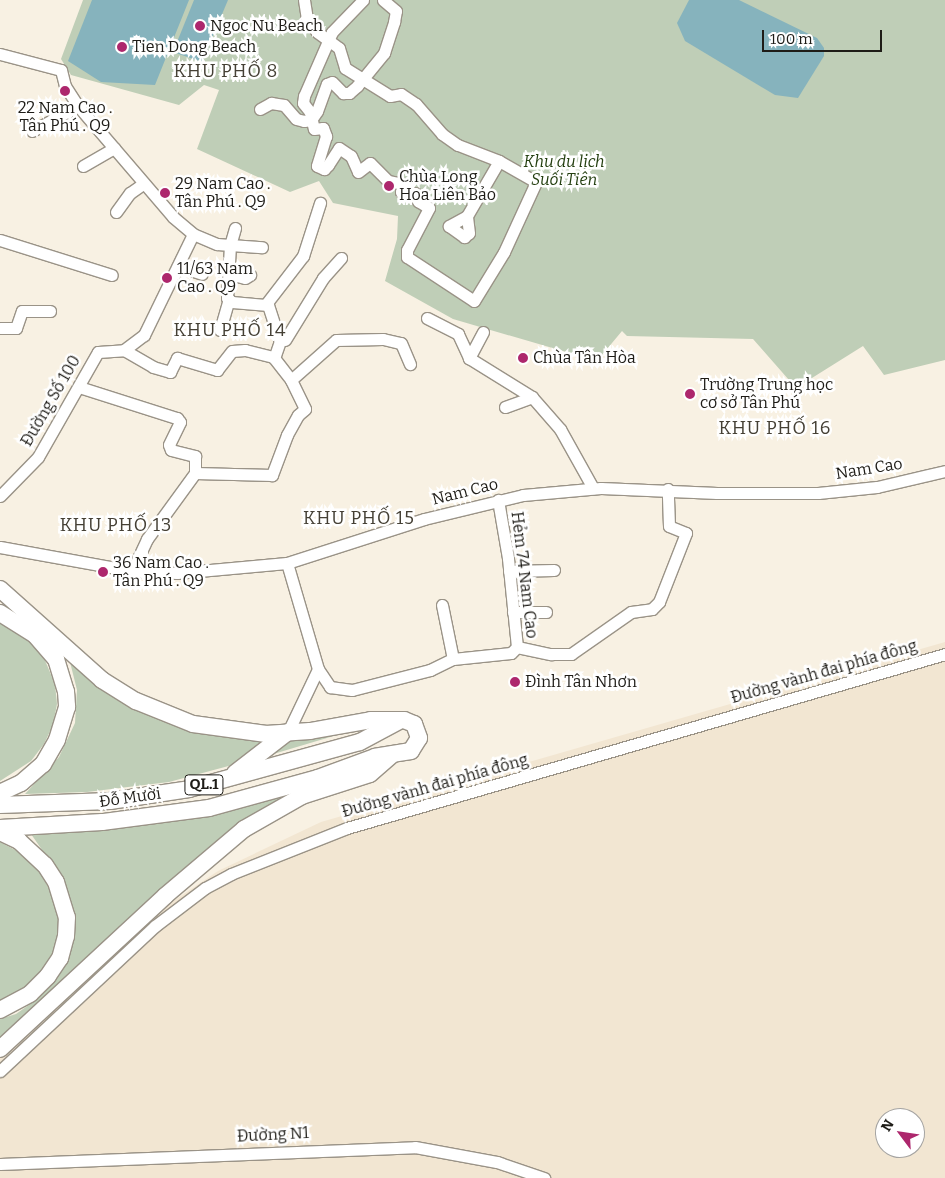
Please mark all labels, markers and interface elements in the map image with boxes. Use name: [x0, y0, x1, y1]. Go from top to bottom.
place label: Ngoc Nu Beach: [210, 16, 323, 36]
marker: Ngoc Nu Beach: [194, 20, 206, 32]
scale bar: [765, 20, 885, 52]
text: 100 m: [770, 30, 813, 48]
place label: Tien Dong Beach: [132, 37, 256, 57]
marker: Tien Dong Beach: [116, 41, 128, 53]
district label: KHU PHỐ 8: [172, 60, 280, 82]
marker: 22 Nam Cao . Tân Phú . Q9: [59, 85, 71, 97]
place label: 22 Nam Cao . Tân Phú . Q9: [18, 98, 112, 136]
park label: Khu du lịch Suối Tiên: [523, 152, 605, 190]
place label: Chùa Long Hoa Liên Bảo: [399, 167, 496, 205]
place label: 29 Nam Cao . Tân Phú . Q9: [175, 174, 270, 212]
marker: Chùa Long Hoa Liên Bảo: [383, 180, 395, 192]
marker: 29 Nam Cao . Tân Phú . Q9: [159, 187, 171, 199]
place label: 11/63 Nam Cao . Q9: [177, 259, 253, 297]
marker: 11/63 Nam Cao . Q9: [161, 272, 173, 284]
district label: KHU PHỐ 14: [172, 319, 288, 341]
place label: Chùa Tân Hòa: [533, 348, 636, 368]
street label: Đường Số 100: [17, 352, 85, 450]
marker: Chùa Tân Hòa: [517, 352, 529, 364]
place label: Trường Trung học cơ sở Tân Phú: [700, 375, 833, 413]
marker: Trường Trung học cơ sở Tân Phú: [684, 388, 696, 400]
district label: KHU PHỐ 16: [717, 417, 833, 439]
street label: Nam Cao: [834, 454, 904, 484]
street label: Nam Cao: [430, 475, 500, 509]
district label: KHU PHỐ 15: [302, 507, 416, 529]
street label: Hẻm 74 Nam Cao: [507, 510, 541, 640]
district label: KHU PHỐ 13: [58, 514, 174, 536]
place label: 36 Nam Cao . Tân Phú . Q9: [113, 553, 209, 591]
marker: 36 Nam Cao . Tân Phú . Q9: [97, 566, 109, 578]
street label: Đường vành đai phía đông: [729, 636, 919, 708]
place label: Đình Tân Nhơn: [525, 672, 637, 692]
marker: Đình Tân Nhơn: [509, 676, 521, 688]
street label: Đường vành đai phía đông: [340, 750, 530, 822]
road number: QL.1: [184, 772, 224, 798]
street label: Đỗ Mười: [98, 784, 162, 812]
north arrow: [875, 1108, 925, 1158]
text: N: [878, 1117, 898, 1135]
street label: Đường N1: [236, 1124, 310, 1146]

